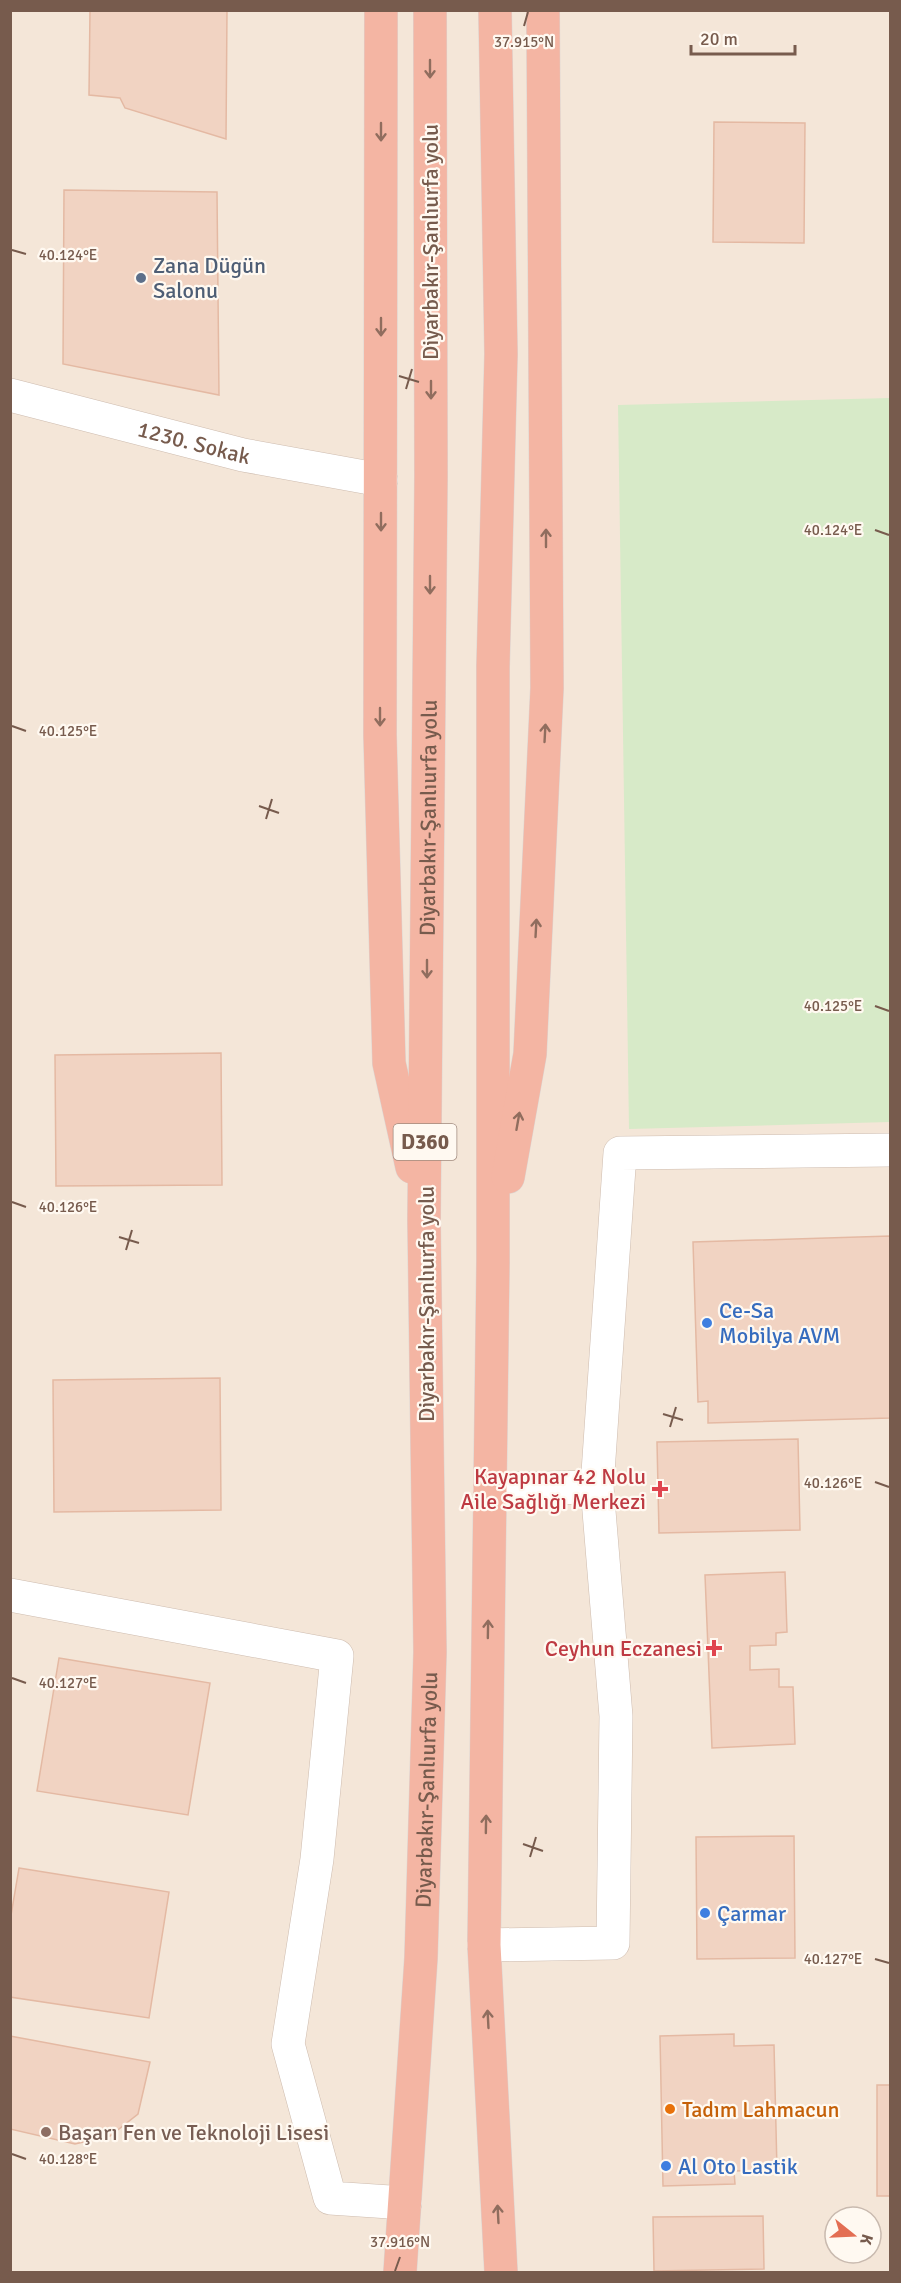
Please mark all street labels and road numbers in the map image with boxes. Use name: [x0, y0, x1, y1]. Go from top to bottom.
street label: Diyarbakır-Şanlıurfa yolu: [417, 124, 444, 360]
street label: 1230. Sokak: [135, 415, 252, 470]
street label: Diyarbakır-Şanlıurfa yolu: [413, 700, 442, 936]
road number: D360: [394, 1124, 456, 1160]
street label: Diyarbakır-Şanlıurfa yolu: [413, 1186, 440, 1422]
street label: Diyarbakır-Şanlıurfa yolu: [409, 1671, 443, 1908]

